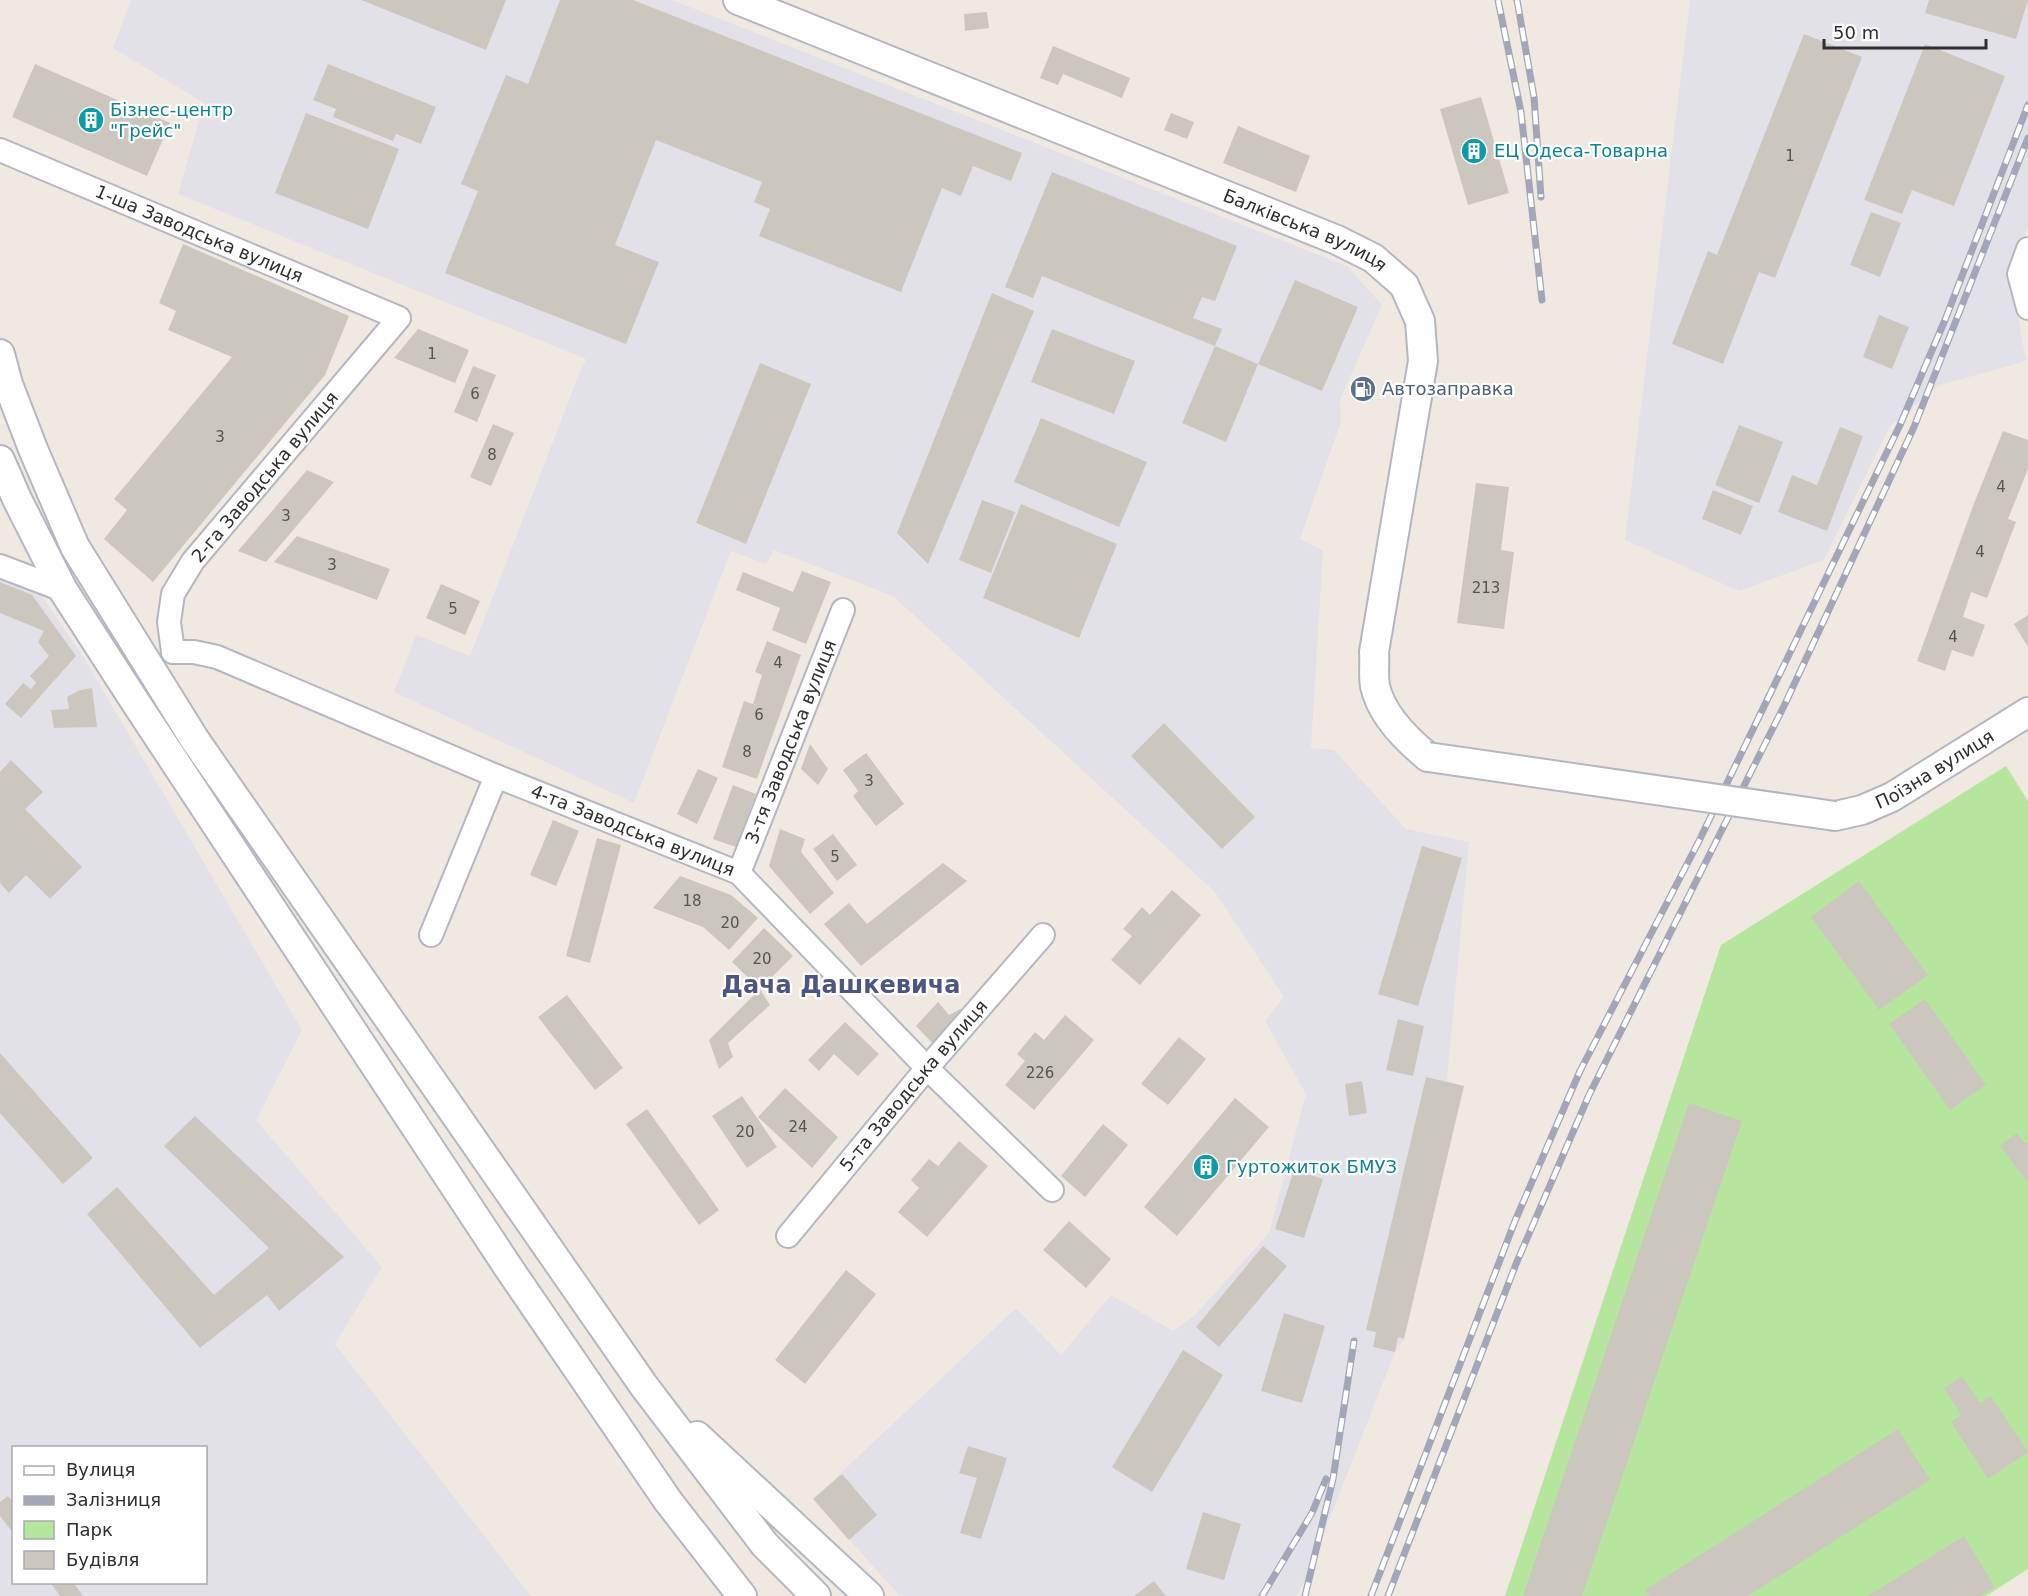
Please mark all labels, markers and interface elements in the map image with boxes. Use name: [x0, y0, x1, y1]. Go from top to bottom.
scale bar: [1824, 12, 1986, 50]
text: 50 m: [1833, 22, 1879, 43]
place label: Бізнес-центр "Грейс": [110, 99, 233, 141]
building icon: Бізнес-центр "Грейс": [76, 105, 106, 135]
building icon: ЕЦ Одеса-Товарна: [1459, 136, 1489, 166]
place label: ЕЦ Одеса-Товарна: [1494, 140, 1668, 161]
house number: 1: [1785, 147, 1795, 165]
street label: 1-ша Заводська вулиця: [92, 180, 306, 286]
street label: Балківська вулиця: [1220, 184, 1392, 275]
house number: 1: [427, 345, 437, 363]
fuel station icon: Автозаправка: [1348, 374, 1378, 404]
place label: Автозаправка: [1382, 378, 1514, 399]
house number: 6: [470, 385, 480, 403]
street label: 2-га Заводська вулиця: [187, 387, 342, 566]
house number: 3: [215, 428, 225, 446]
house number: 8: [487, 446, 497, 464]
house number: 4: [1996, 478, 2006, 496]
house number: 3: [281, 507, 291, 525]
house number: 4: [1975, 543, 1985, 561]
house number: 3: [327, 556, 337, 574]
house number: 213: [1472, 579, 1500, 597]
house number: 5: [448, 600, 458, 618]
house number: 4: [1948, 628, 1958, 646]
street label: 3-тя Заводська вулиця: [741, 637, 840, 847]
house number: 4: [773, 654, 783, 672]
house number: 6: [754, 706, 764, 724]
street label: Поїзна вулиця: [1872, 725, 1998, 813]
house number: 8: [742, 743, 752, 761]
house number: 3: [864, 772, 874, 790]
street label: 4-та Заводська вулиця: [528, 780, 738, 880]
house number: 5: [830, 848, 840, 866]
house number: 18: [682, 892, 702, 910]
house number: 20: [720, 914, 740, 932]
house number: 20: [752, 950, 772, 968]
district label: Дача Дашкевича: [722, 971, 960, 999]
street label: 5-та Заводська вулиця: [835, 995, 992, 1175]
house number: 226: [1026, 1064, 1054, 1082]
house number: 24: [788, 1118, 808, 1136]
house number: 20: [735, 1123, 755, 1141]
building icon: Гуртожиток БМУЗ: [1191, 1152, 1221, 1182]
place label: Гуртожиток БМУЗ: [1226, 1156, 1397, 1177]
legend: [12, 1446, 207, 1584]
text: Вулиця: [66, 1459, 135, 1480]
text: Залізниця: [66, 1489, 161, 1510]
text: Парк: [66, 1519, 113, 1540]
text: Будівля: [66, 1549, 139, 1570]

